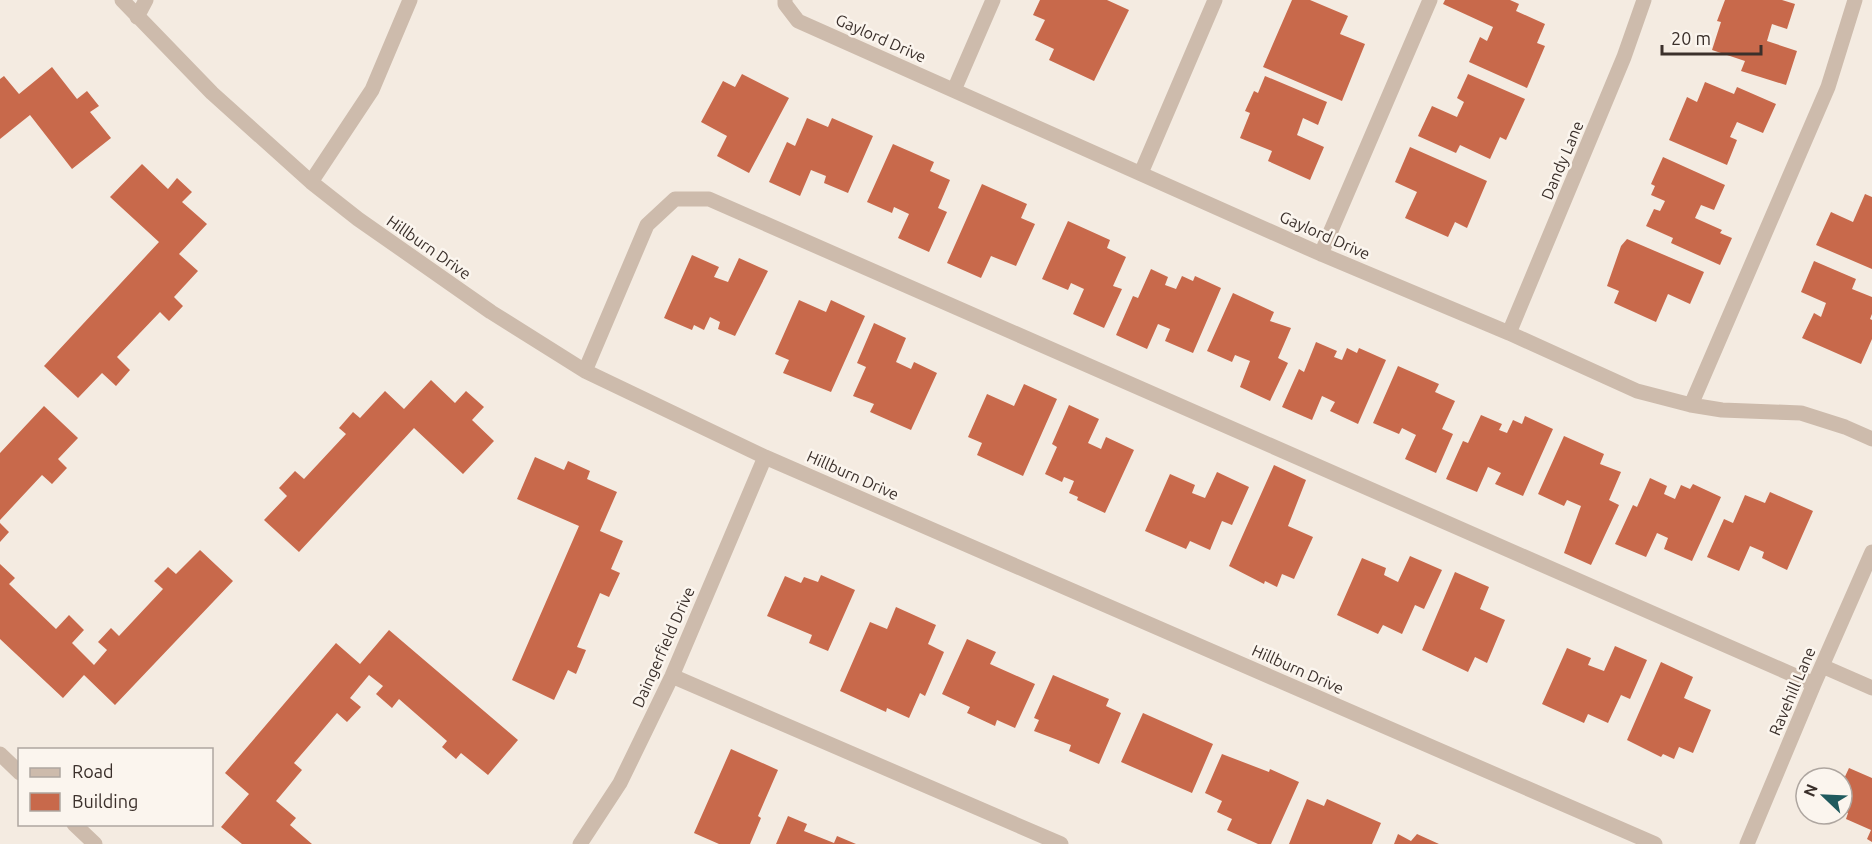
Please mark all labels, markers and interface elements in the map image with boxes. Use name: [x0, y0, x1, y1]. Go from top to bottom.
street label: Gaylord Drive: [833, 10, 929, 66]
scale bar: [1662, 18, 1761, 56]
text: 20 m: [1671, 28, 1711, 48]
street label: Dandy Lane: [1537, 118, 1587, 202]
street label: Gaylord Drive: [1277, 207, 1373, 263]
street label: Hillburn Drive: [383, 211, 475, 283]
street label: Hillburn Drive: [804, 447, 902, 503]
street label: Daingerfield Drive: [628, 584, 698, 710]
street label: Hillburn Drive: [1249, 641, 1347, 697]
street label: Ravehill Lane: [1765, 644, 1819, 738]
legend: [18, 748, 213, 826]
text: Road: [72, 761, 114, 781]
north arrow: [1794, 766, 1854, 826]
text: N: [1800, 781, 1821, 799]
text: Building: [72, 791, 138, 811]

